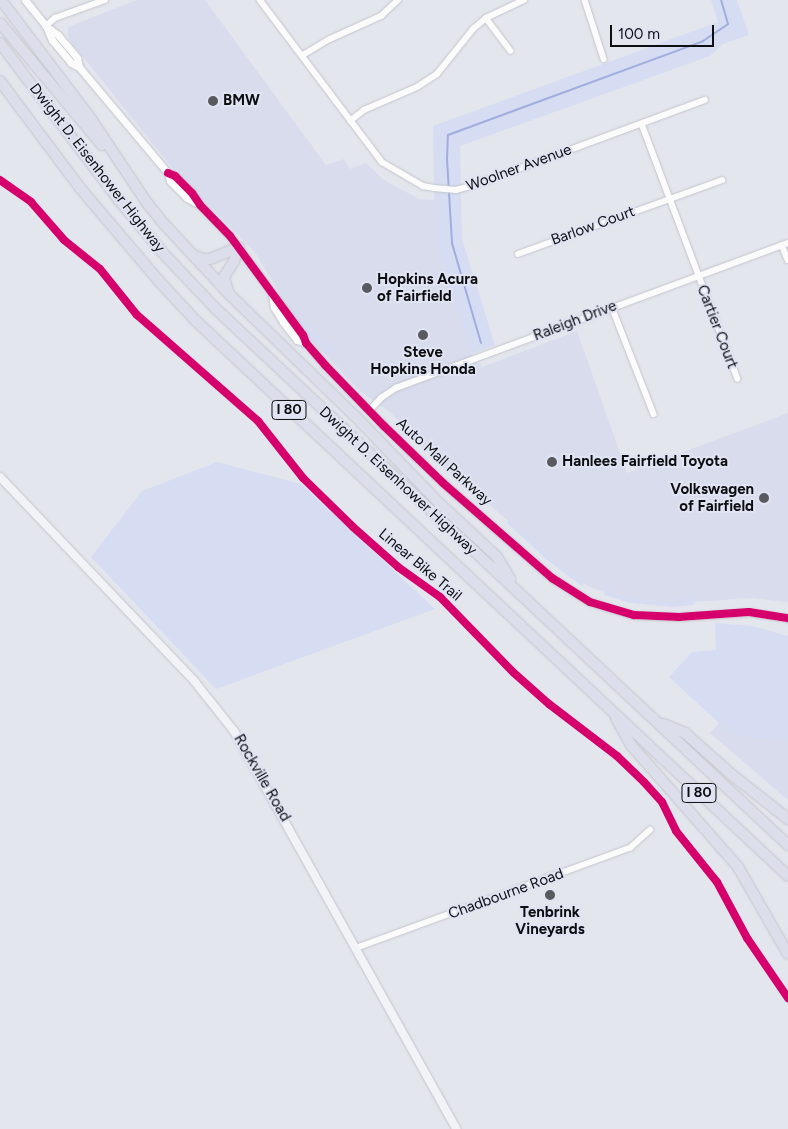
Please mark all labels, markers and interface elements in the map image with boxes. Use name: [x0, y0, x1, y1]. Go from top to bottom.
scale bar: [613, 15, 717, 47]
text: 100 m: [618, 25, 660, 43]
street label: Dwight D. Eisenhower Highway: [25, 80, 169, 256]
place label: BMW: [223, 92, 260, 110]
marker: BMW: [207, 95, 219, 107]
street label: Woolner Avenue: [464, 141, 574, 195]
street label: Barlow Court: [549, 203, 637, 249]
place label: Hopkins Acura of Fairfield: [377, 270, 478, 305]
marker: Hopkins Acura of Fairfield: [361, 282, 373, 294]
street label: Cartier Court: [693, 283, 741, 371]
street label: Raleigh Drive: [531, 297, 619, 345]
marker: Steve Hopkins Honda: [417, 329, 429, 341]
place label: Steve Hopkins Honda: [370, 343, 476, 378]
road number: I 80: [270, 398, 308, 422]
street label: Dwight D. Eisenhower Highway: [315, 403, 481, 559]
street label: Auto Mall Parkway: [392, 414, 496, 510]
place label: Hanlees Fairfield Toyota: [562, 453, 728, 471]
marker: Hanlees Fairfield Toyota: [546, 456, 558, 468]
place label: Volkswagen of Fairfield: [670, 480, 754, 515]
marker: Volkswagen of Fairfield: [758, 492, 770, 504]
street label: Linear Bike Trail: [375, 525, 465, 605]
street label: Rockville Road: [230, 731, 294, 825]
road number: I 80: [680, 781, 718, 804]
street label: Chadbourne Road: [446, 865, 566, 923]
marker: Tenbrink Vineyards: [544, 889, 556, 901]
place label: Tenbrink Vineyards: [515, 903, 585, 938]

